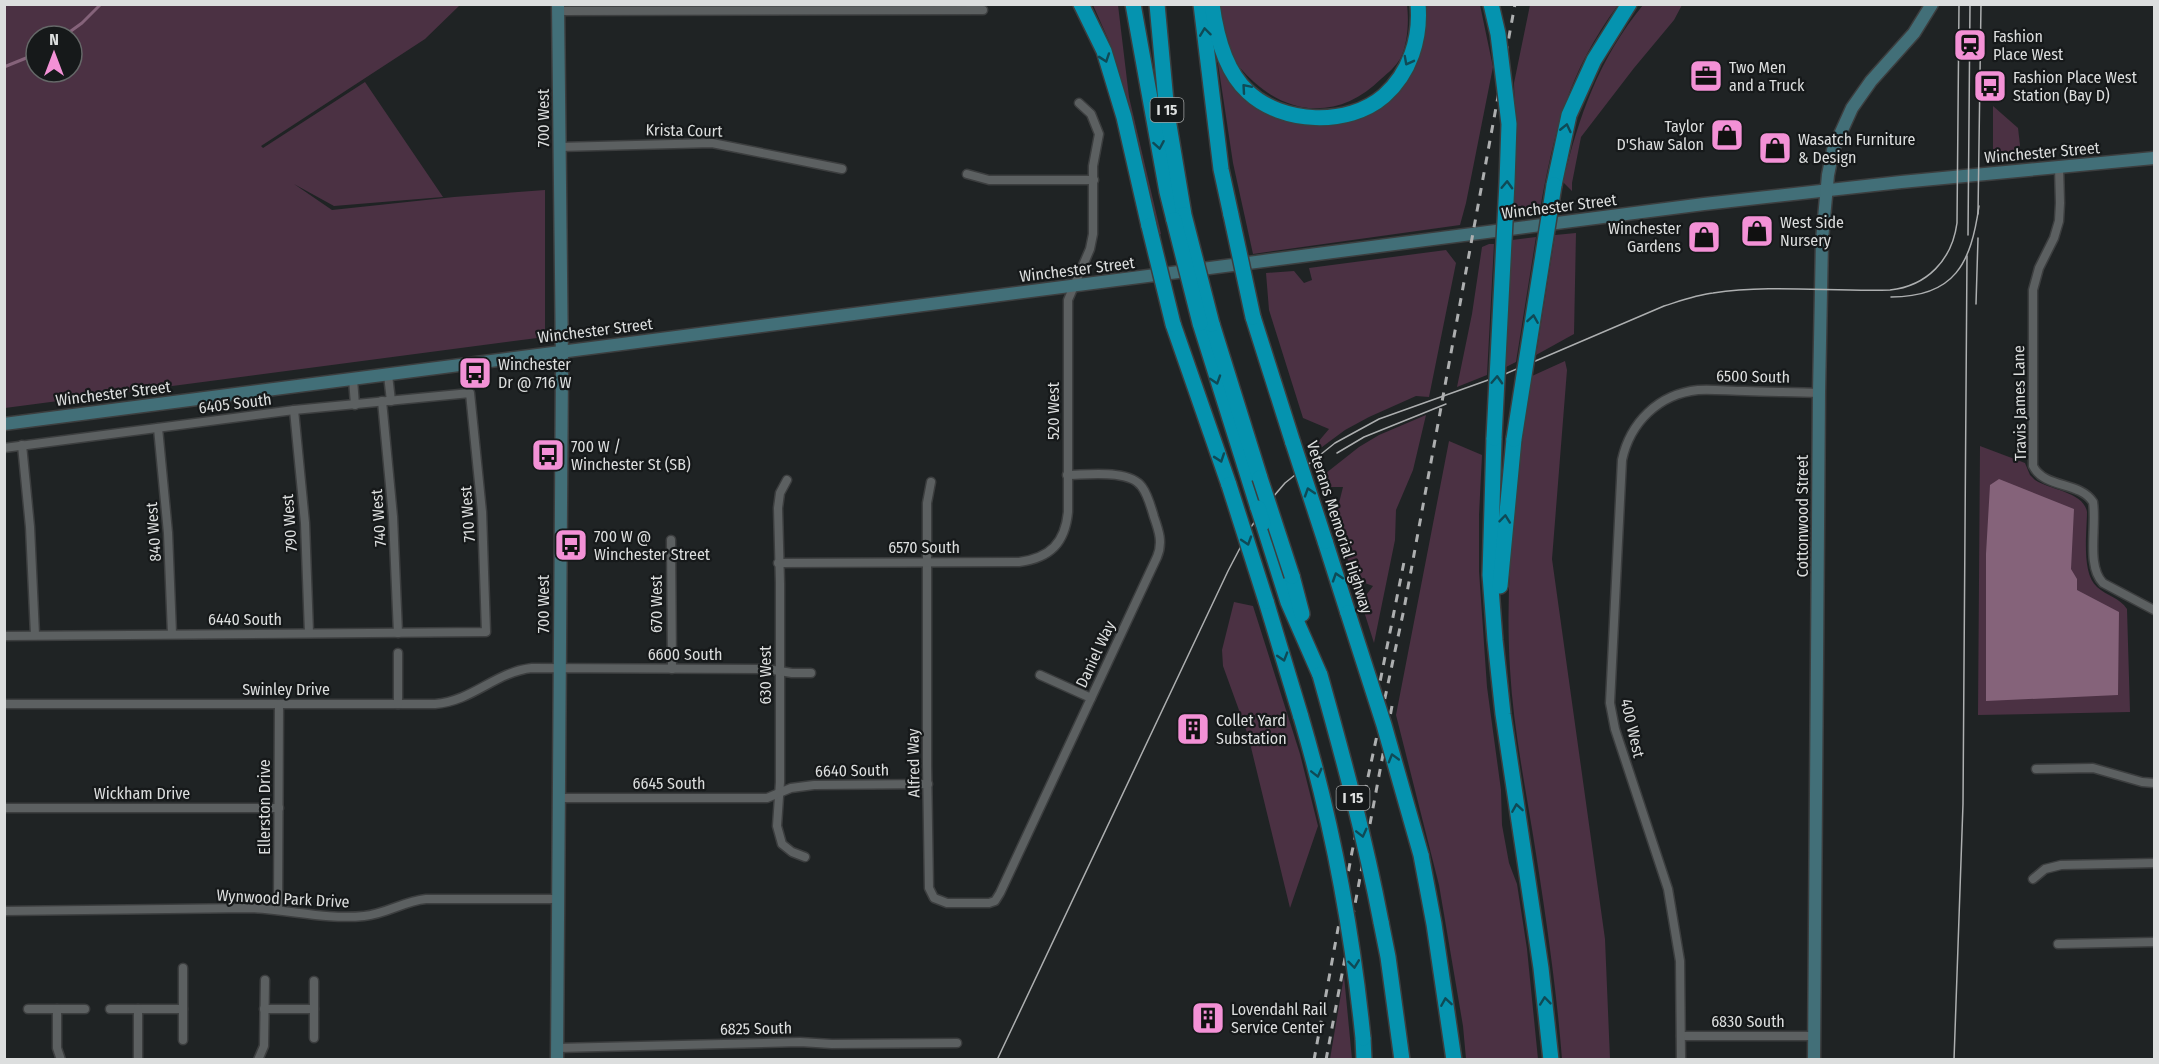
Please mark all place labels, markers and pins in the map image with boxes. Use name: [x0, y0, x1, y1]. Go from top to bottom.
station icon: Fashion Place West: [1952, 27, 1988, 63]
place label: Fashion Place West: [1993, 27, 2064, 64]
office icon: Two Men and a Truck: [1688, 58, 1724, 94]
place label: Two Men and a Truck: [1729, 58, 1805, 95]
bus stop icon: Fashion Place West Station (Bay D): [1972, 68, 2008, 104]
place label: Fashion Place West Station (Bay D): [2013, 68, 2138, 105]
place label: Taylor D'Shaw Salon: [1616, 117, 1704, 154]
shop icon: Taylor D'Shaw Salon: [1709, 117, 1745, 153]
shop icon: Wasatch Furniture & Design: [1757, 130, 1793, 166]
place label: Wasatch Furniture & Design: [1798, 130, 1915, 167]
shop icon: West Side Nursery: [1739, 213, 1775, 249]
place label: West Side Nursery: [1780, 213, 1844, 250]
place label: Winchester Gardens: [1608, 219, 1681, 256]
shop icon: Winchester Gardens: [1686, 219, 1722, 255]
bus stop icon: Winchester Dr @ 716 W: [457, 355, 493, 391]
place label: Winchester Dr @ 716 W: [498, 355, 571, 392]
bus stop icon: 700 W / Winchester St (SB): [530, 437, 566, 473]
place label: 700 W / Winchester St (SB): [571, 437, 691, 474]
bus stop icon: 700 W @ Winchester Street: [553, 527, 589, 563]
place label: 700 W @ Winchester Street: [594, 527, 711, 564]
building icon: Collet Yard Substation: [1175, 711, 1211, 747]
place label: Collet Yard Substation: [1216, 711, 1287, 748]
building icon: Lovendahl Rail Service Center: [1190, 1000, 1226, 1036]
place label: Lovendahl Rail Service Center: [1231, 1000, 1327, 1037]

